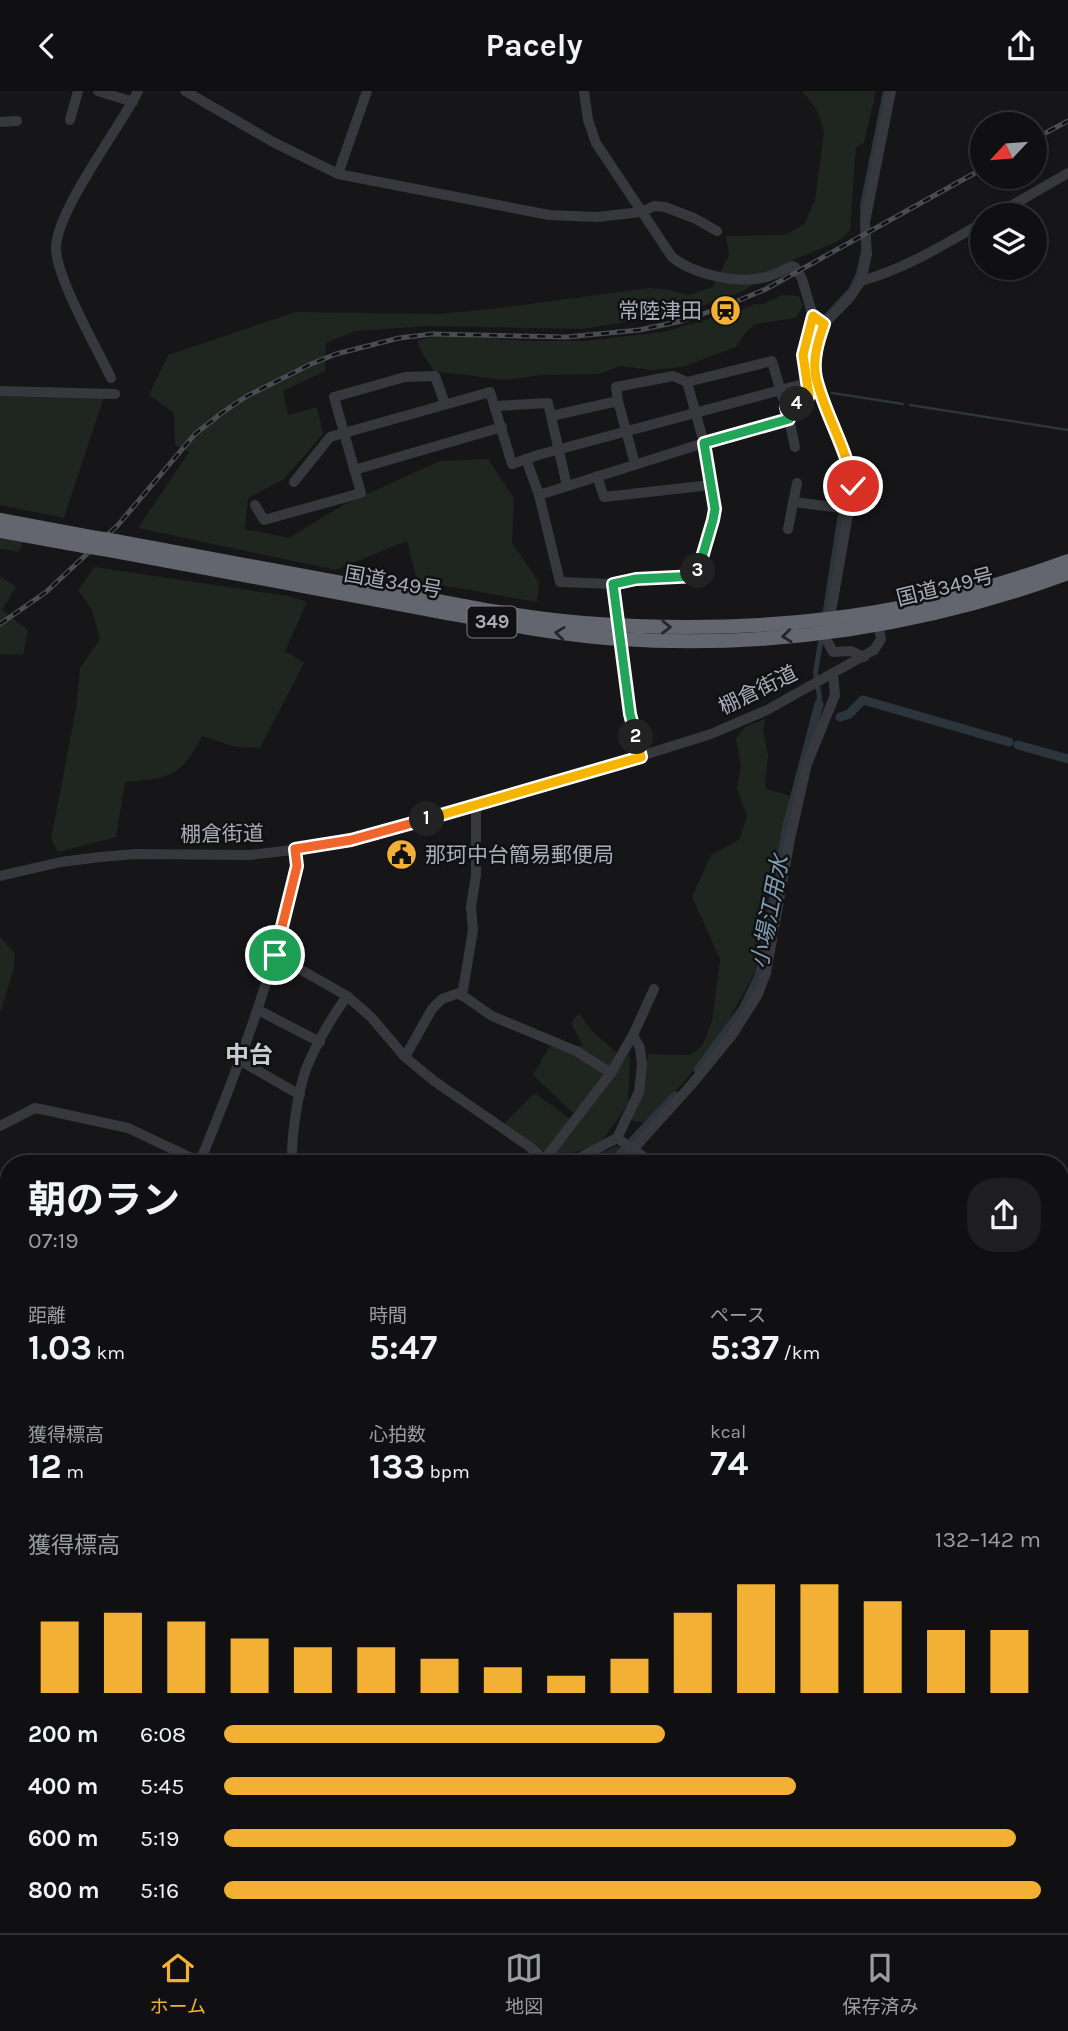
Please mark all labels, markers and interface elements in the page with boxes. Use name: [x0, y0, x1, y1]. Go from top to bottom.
icon: back: [28, 27, 66, 65]
text: Pacely: [485, 27, 583, 64]
icon: share: [1002, 27, 1040, 65]
north arrow: [970, 112, 1046, 189]
map controls: [970, 112, 1047, 280]
button: layers: [970, 203, 1047, 280]
station icon: 常陸津田: [708, 294, 742, 328]
place label: 常陸津田: [618, 299, 702, 323]
pin: 4: [780, 387, 814, 421]
text: 4: [791, 392, 802, 414]
pin: [823, 456, 883, 516]
icon: check: [834, 467, 872, 505]
pin: 3: [680, 553, 716, 589]
text: 3: [692, 559, 703, 581]
street label: 国道349号: [342, 562, 444, 602]
street label: 国道349号: [894, 563, 996, 611]
road number: 349: [468, 607, 516, 637]
one-way arrow: [661, 620, 672, 635]
one-way arrow: [555, 625, 566, 640]
one-way arrow: [782, 628, 793, 643]
street label: 棚倉街道: [715, 661, 801, 719]
pin: 2: [618, 719, 654, 755]
text: 2: [630, 725, 641, 747]
pin: 1: [410, 801, 444, 837]
text: 1: [423, 807, 430, 829]
street label: 棚倉街道: [180, 821, 264, 847]
public building icon: 那珂中台簡易郵便局: [385, 838, 419, 872]
place label: 那珂中台簡易郵便局: [425, 843, 614, 867]
water label: 小場江用水: [746, 850, 795, 971]
pin: [245, 925, 305, 985]
icon: arrive: [256, 936, 294, 974]
district label: 中台: [225, 1041, 273, 1069]
text: 朝のラン: [28, 1178, 180, 1223]
button: share: [967, 1178, 1041, 1252]
text: 07:19: [28, 1227, 79, 1254]
text: 距離: [28, 1305, 66, 1327]
text: 時間: [369, 1305, 407, 1327]
text: ペース: [710, 1305, 766, 1327]
text: 1.03: [28, 1327, 92, 1368]
text: 5:47: [369, 1327, 437, 1368]
text: 5:37: [710, 1327, 779, 1368]
text: km: [92, 1342, 125, 1364]
text: /km: [779, 1342, 820, 1364]
text: kcal: [710, 1421, 746, 1443]
text: 獲得標高: [28, 1424, 104, 1446]
text: 心拍数: [369, 1424, 426, 1446]
text: 74: [710, 1443, 748, 1484]
text: 12: [28, 1446, 62, 1487]
text: 133: [369, 1446, 425, 1487]
text: m: [62, 1461, 84, 1483]
text: bpm: [425, 1461, 470, 1483]
text: 132–142 m: [935, 1526, 1041, 1553]
text: 獲得標高: [28, 1532, 120, 1559]
text: 200 m: [28, 1721, 99, 1748]
text: 6:08: [140, 1721, 186, 1748]
text: 400 m: [28, 1773, 98, 1800]
text: 5:45: [140, 1773, 184, 1800]
text: 600 m: [28, 1825, 99, 1852]
text: 5:19: [140, 1825, 179, 1852]
text: 800 m: [28, 1877, 100, 1904]
text: 5:16: [140, 1877, 179, 1904]
tab: ホーム: [150, 1949, 206, 2018]
tab: 地図: [505, 1949, 543, 2018]
tab: 保存済み: [842, 1949, 918, 2018]

